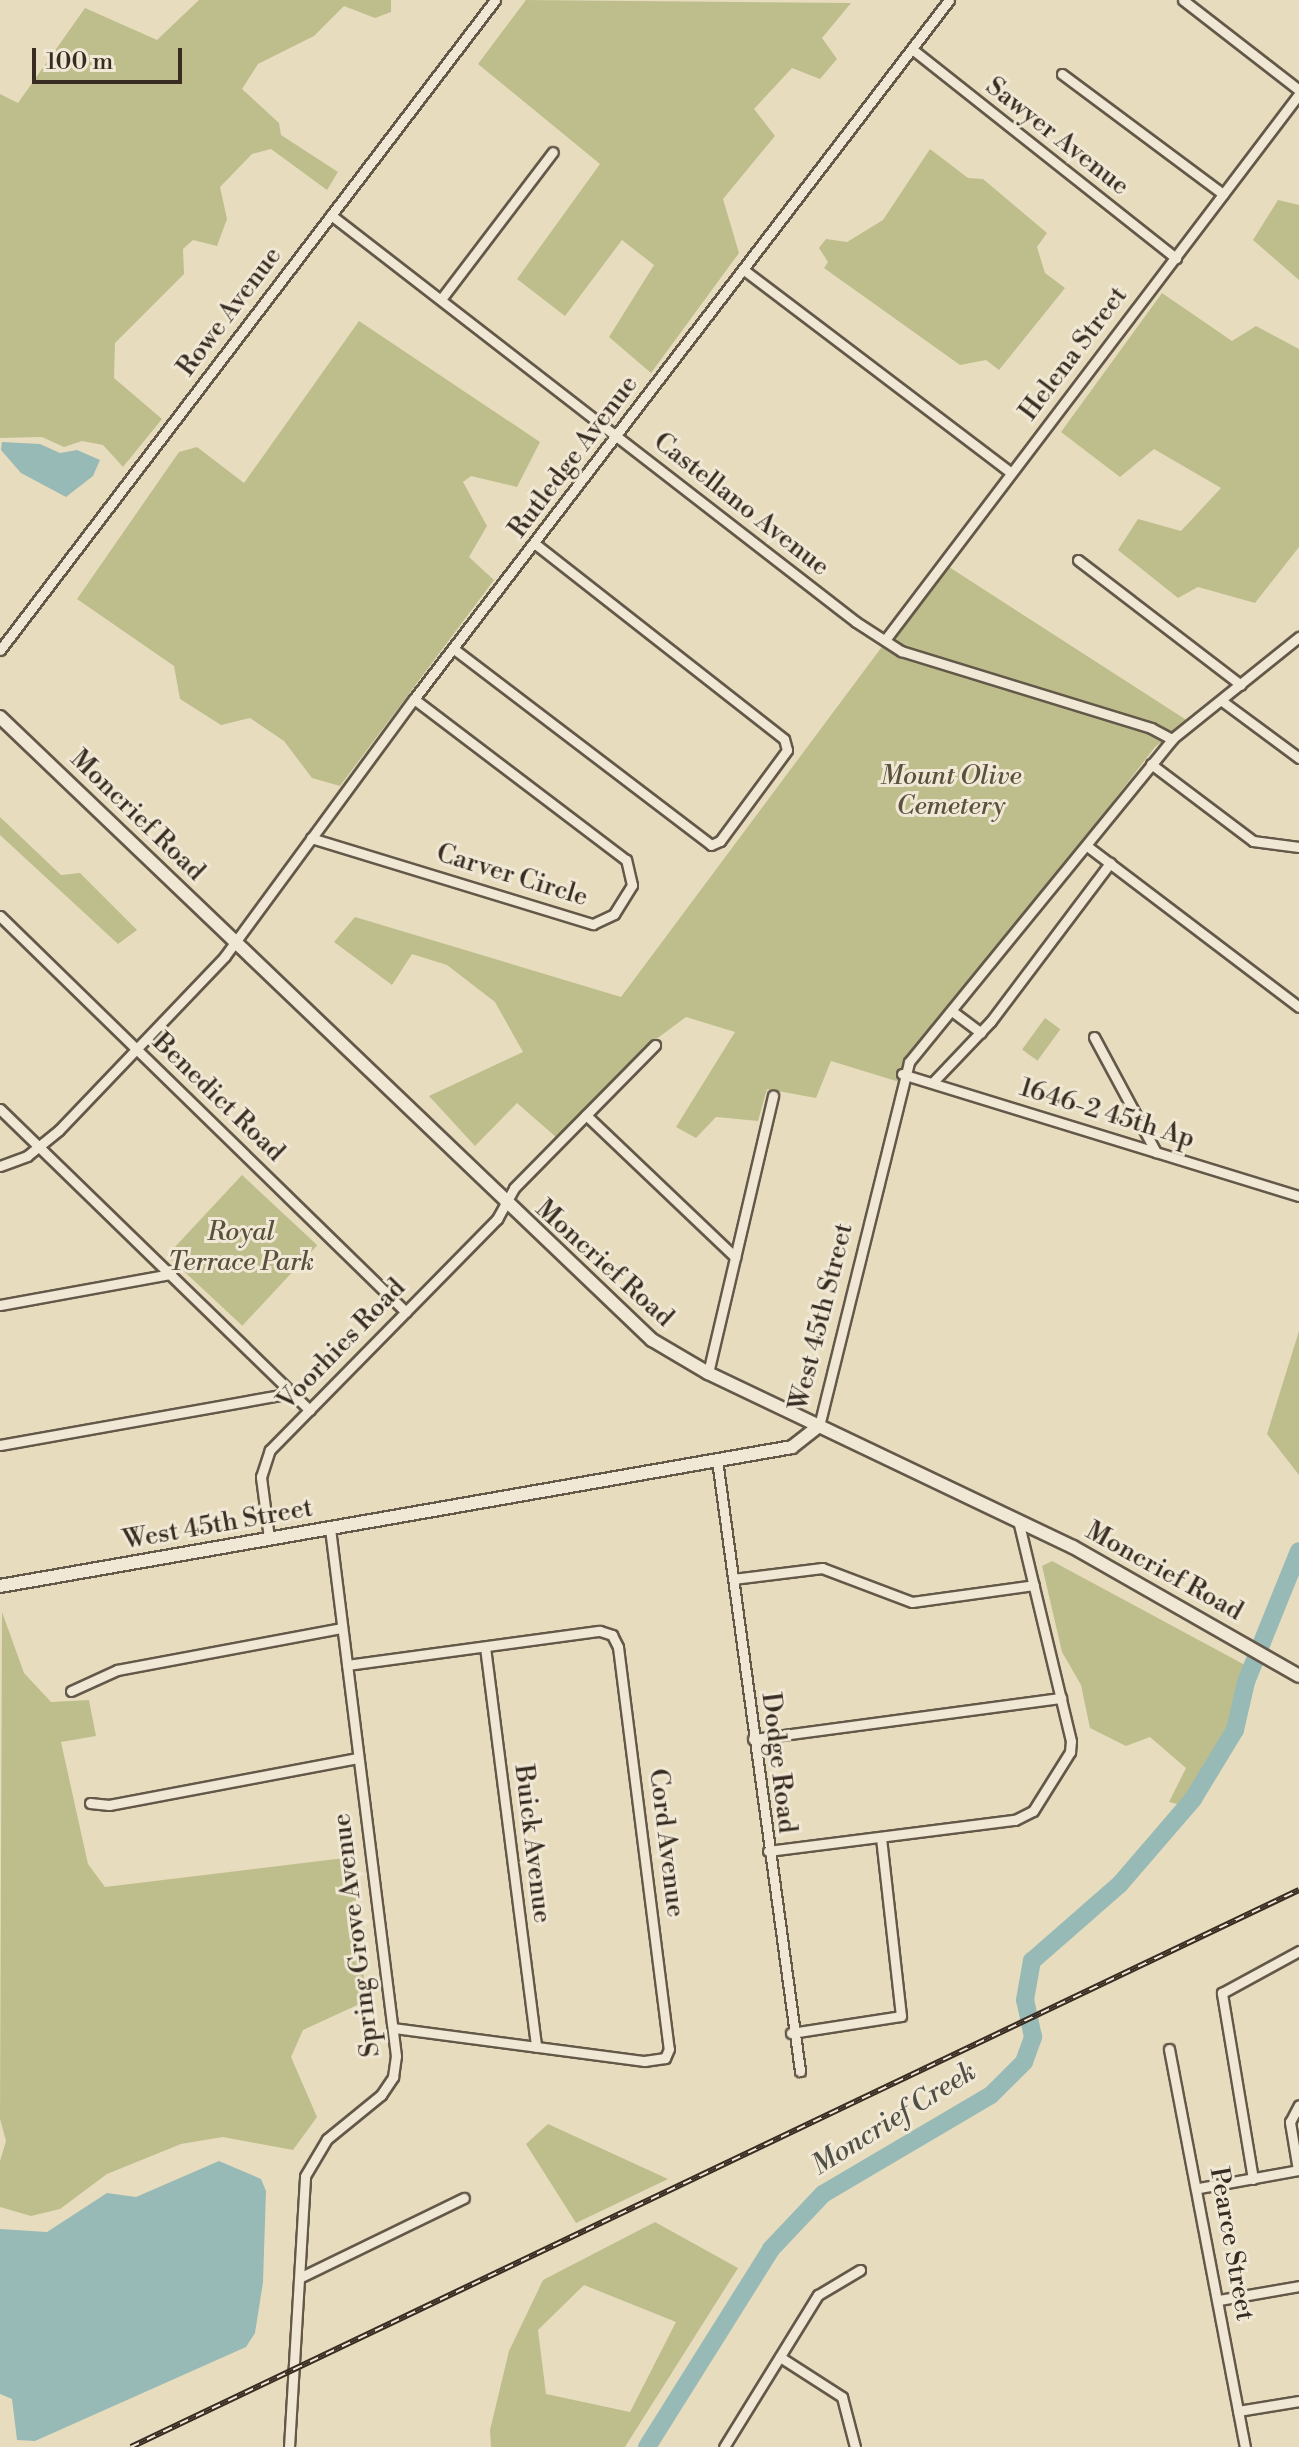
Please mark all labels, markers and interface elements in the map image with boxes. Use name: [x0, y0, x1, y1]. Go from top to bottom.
scale bar: [36, 32, 186, 82]
text: 100 m: [46, 47, 113, 77]
street label: Sawyer Avenue: [979, 71, 1135, 203]
street label: Rowe Avenue: [171, 241, 289, 383]
street label: Helena Street: [1014, 281, 1134, 427]
street label: Rutledge Avenue: [503, 370, 645, 544]
street label: Castellano Avenue: [647, 427, 835, 583]
street label: Moncrief Road: [63, 744, 211, 888]
park label: Mount Olive Cemetery: [880, 761, 1022, 822]
street label: Carver Circle: [433, 838, 591, 914]
street label: Benedict Road: [146, 1027, 290, 1169]
street label: 1646-2 45th Ap: [1016, 1073, 1198, 1155]
street label: Moncrief Road: [529, 1194, 679, 1334]
park label: Royal Terrace Park: [168, 1217, 314, 1278]
street label: West 45th Street: [784, 1220, 860, 1414]
street label: Voorhies Road: [272, 1273, 412, 1417]
street label: West 45th Street: [121, 1493, 315, 1557]
street label: Moncrief Road: [1080, 1516, 1248, 1628]
street label: Dodge Road: [754, 1691, 802, 1835]
street label: Buick Avenue: [507, 1763, 557, 1925]
street label: Cord Avenue: [641, 1767, 691, 1919]
street label: Spring Grove Avenue: [327, 1811, 387, 2059]
water label: Moncrief Creek: [805, 2055, 983, 2183]
street label: Pearce Street: [1202, 2165, 1260, 2323]

